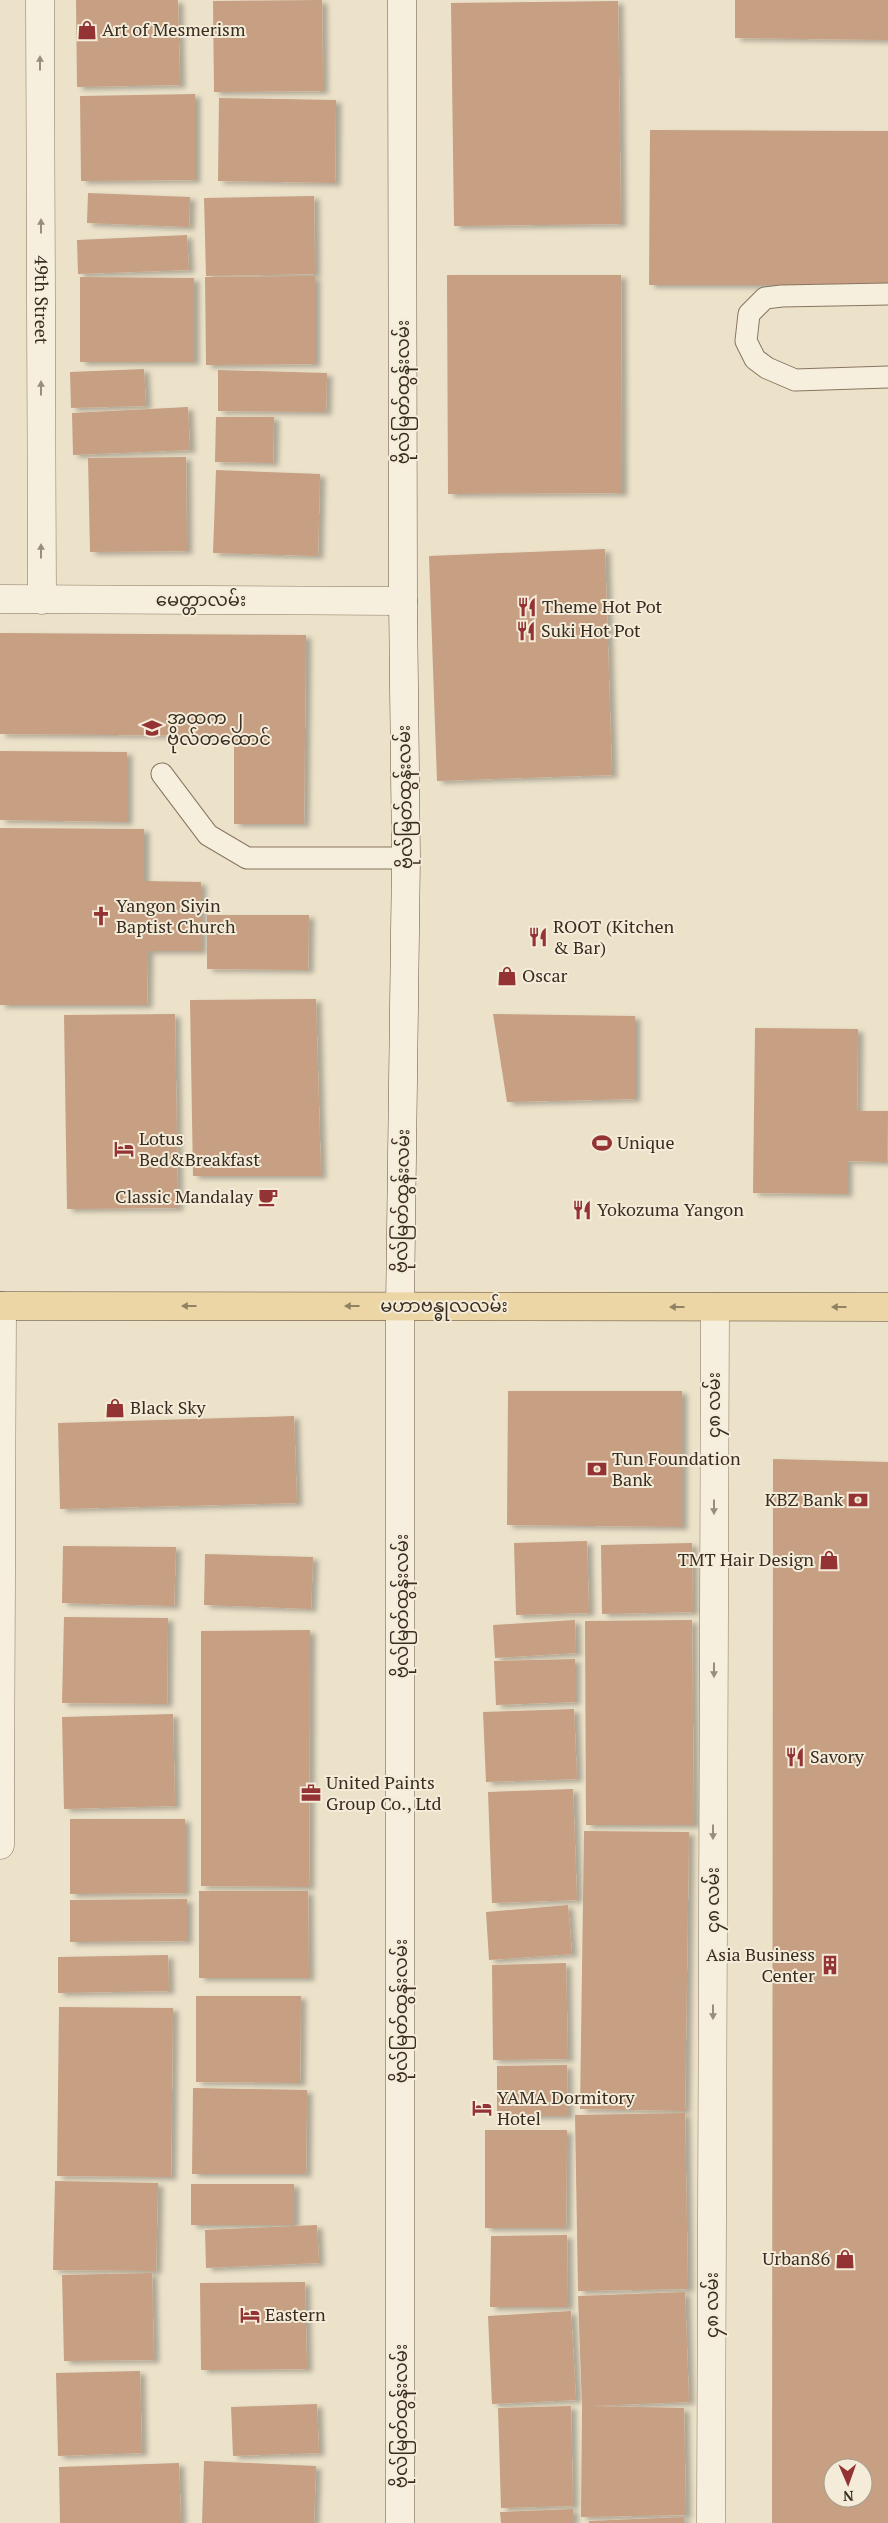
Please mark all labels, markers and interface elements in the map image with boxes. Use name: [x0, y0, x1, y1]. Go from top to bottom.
place label: Art of Mesmerism: [102, 17, 246, 41]
shop icon: Art of Mesmerism: [76, 19, 98, 41]
one-way arrow: [36, 55, 44, 71]
one-way arrow: [37, 218, 45, 234]
street label: 49th Street: [30, 255, 54, 345]
street label: ဗိုလ်မြတ်ထွန်းလမ်း: [389, 320, 418, 464]
one-way arrow: [37, 380, 45, 396]
one-way arrow: [37, 543, 45, 559]
street label: မေတ္တာလမ်း: [156, 587, 246, 615]
place label: Theme Hot Pot: [542, 594, 663, 618]
restaurant icon: Theme Hot Pot: [516, 596, 538, 618]
place label: Suki Hot Pot: [541, 618, 641, 642]
restaurant icon: Suki Hot Pot: [515, 620, 537, 642]
place label: အထက ၂ ဗိုလ်တထောင်: [167, 705, 271, 754]
school or university icon: အထက ၂ ဗိုလ်တထောင်: [141, 717, 163, 739]
street label: ဗိုလ်မြတ်ထွန်းလမ်း: [390, 725, 421, 869]
place label: Yangon Siyin Baptist Church: [116, 893, 236, 938]
church icon: Yangon Siyin Baptist Church: [90, 905, 112, 927]
place label: ROOT (Kitchen & Bar): [553, 914, 675, 959]
restaurant icon: ROOT (Kitchen & Bar): [527, 926, 549, 948]
place label: Oscar: [522, 963, 568, 987]
shop icon: Oscar: [496, 965, 518, 987]
place label: Lotus Bed&Breakfast: [139, 1126, 260, 1171]
street label: ဗိုလ်မြတ်ထွန်းလမ်း: [387, 1129, 418, 1273]
place label: Unique: [617, 1130, 674, 1154]
sports icon: Unique: [591, 1132, 613, 1154]
hotel icon: Lotus Bed&Breakfast: [113, 1138, 135, 1160]
place label: Classic Mandalay: [115, 1184, 254, 1208]
cafe icon: Classic Mandalay: [257, 1186, 279, 1208]
place label: Yokozuma Yangon: [597, 1197, 744, 1221]
restaurant icon: Yokozuma Yangon: [571, 1199, 593, 1221]
street label: မဟာဗန္ဓုလလမ်း: [380, 1293, 508, 1321]
one-way arrow: [181, 1302, 197, 1310]
one-way arrow: [343, 1302, 359, 1310]
one-way arrow: [669, 1303, 685, 1311]
one-way arrow: [831, 1303, 847, 1311]
street label: ၄၈ လမ်း: [701, 1372, 729, 1438]
place label: Black Sky: [130, 1395, 207, 1419]
shop icon: Black Sky: [104, 1397, 126, 1419]
place label: Tun Foundation Bank: [612, 1446, 741, 1491]
bank icon: Tun Foundation Bank: [586, 1458, 608, 1480]
place label: KBZ Bank: [765, 1487, 844, 1511]
bank icon: KBZ Bank: [847, 1489, 869, 1511]
one-way arrow: [710, 1499, 718, 1515]
street label: ဗိုလ်မြတ်ထွန်းလမ်း: [388, 1534, 417, 1678]
place label: TMT Hair Design: [678, 1547, 814, 1571]
shop icon: TMT Hair Design: [818, 1549, 840, 1571]
one-way arrow: [710, 1662, 718, 1678]
place label: Savory: [810, 1744, 865, 1768]
restaurant icon: Savory: [784, 1746, 806, 1768]
place label: United Paints Group Co., Ltd: [326, 1770, 442, 1815]
office icon: United Paints Group Co., Ltd: [300, 1782, 322, 1804]
one-way arrow: [709, 1824, 717, 1840]
street label: ၄၈ လမ်း: [700, 1867, 728, 1933]
street label: ဗိုလ်မြတ်ထွန်းလမ်း: [387, 1939, 416, 2083]
place label: Asia Business Center: [706, 1942, 815, 1987]
building icon: Asia Business Center: [819, 1954, 841, 1976]
one-way arrow: [709, 2004, 717, 2020]
place label: YAMA Dormitory Hotel: [497, 2085, 636, 2130]
hotel icon: YAMA Dormitory Hotel: [471, 2097, 493, 2119]
place label: Urban86: [762, 2246, 830, 2270]
shop icon: Urban86: [834, 2248, 856, 2270]
street label: ၄၈ လမ်း: [699, 2272, 727, 2338]
place label: Eastern: [265, 2302, 326, 2326]
hotel icon: Eastern: [239, 2304, 261, 2326]
street label: ဗိုလ်မြတ်ထွန်းလမ်း: [387, 2344, 416, 2488]
north arrow: [823, 2458, 873, 2508]
text: N: [842, 2487, 854, 2506]

